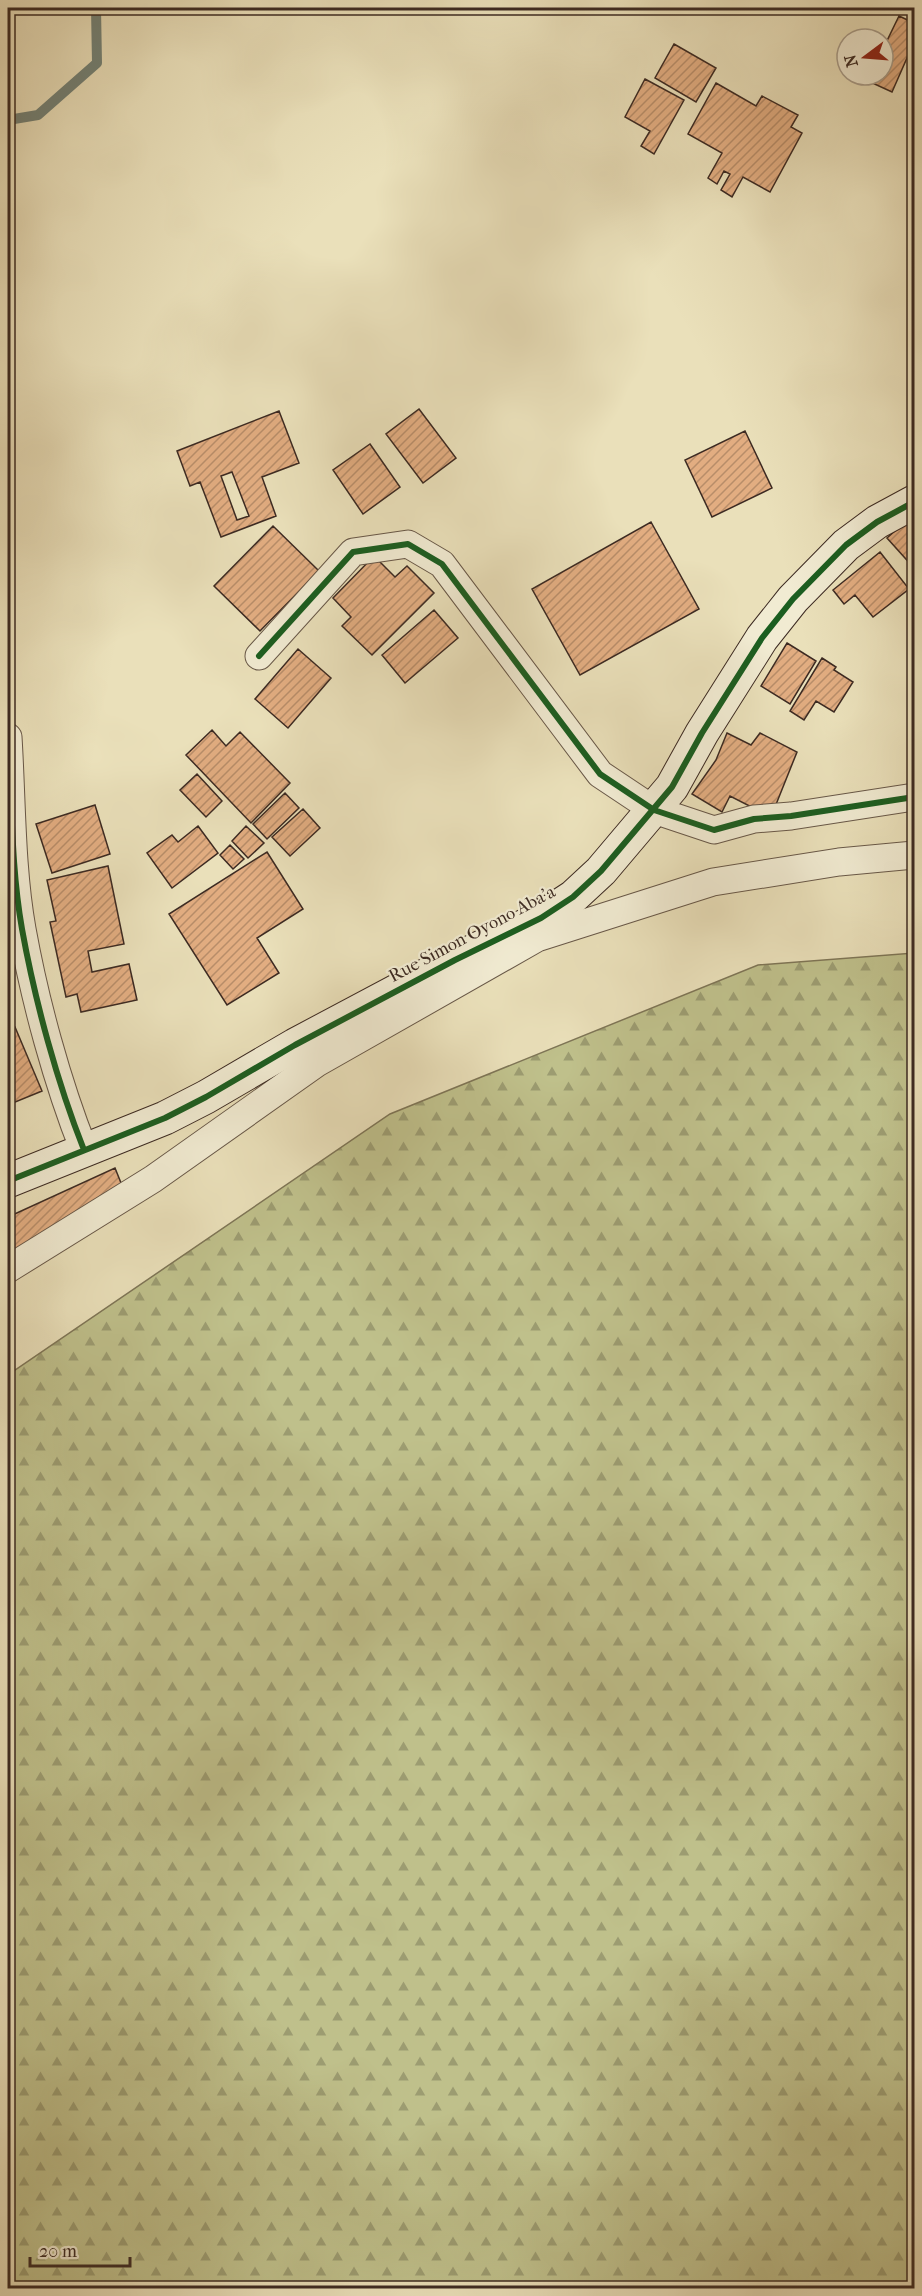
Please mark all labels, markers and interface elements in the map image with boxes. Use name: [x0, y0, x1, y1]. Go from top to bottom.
north arrow: [835, 27, 895, 87]
text: N: [840, 52, 862, 69]
street label: Rue Simon Oyono Aba'a: [385, 881, 559, 987]
scale bar: [30, 2230, 130, 2268]
text: 20 m: [39, 2241, 77, 2262]

